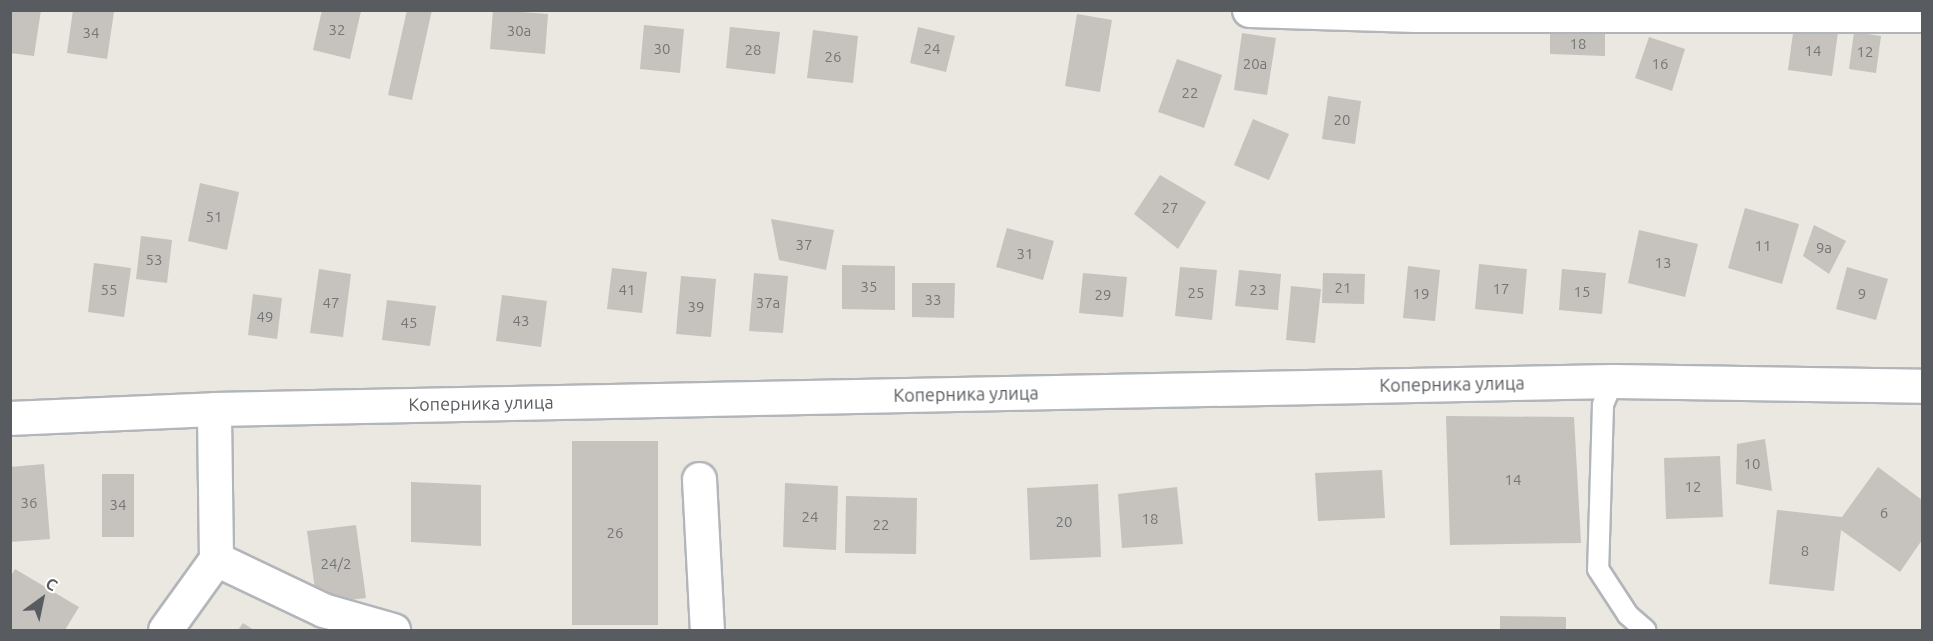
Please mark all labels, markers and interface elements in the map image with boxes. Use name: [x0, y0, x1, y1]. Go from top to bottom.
house number: 32: [329, 21, 345, 39]
house number: 30а: [507, 22, 531, 40]
house number: 34: [83, 24, 99, 42]
house number: 18: [1570, 35, 1586, 53]
house number: 30: [654, 40, 670, 58]
house number: 24: [924, 40, 940, 58]
house number: 28: [745, 41, 761, 59]
house number: 14: [1805, 42, 1821, 60]
house number: 12: [1857, 43, 1873, 61]
house number: 26: [825, 48, 841, 66]
house number: 20а: [1243, 55, 1267, 73]
house number: 16: [1652, 55, 1668, 73]
house number: 22: [1182, 84, 1198, 102]
house number: 20: [1334, 111, 1350, 129]
house number: 27: [1162, 199, 1178, 217]
house number: 51: [206, 208, 222, 226]
house number: 37: [796, 236, 812, 254]
house number: 11: [1755, 237, 1771, 255]
house number: 9а: [1816, 239, 1832, 257]
house number: 31: [1017, 245, 1033, 263]
house number: 53: [146, 251, 162, 269]
house number: 13: [1655, 254, 1671, 272]
house number: 35: [861, 278, 877, 296]
house number: 21: [1335, 279, 1351, 297]
house number: 17: [1493, 280, 1509, 298]
house number: 55: [101, 281, 117, 299]
house number: 41: [619, 281, 635, 299]
house number: 23: [1250, 281, 1266, 299]
house number: 15: [1574, 283, 1590, 301]
house number: 25: [1188, 284, 1204, 302]
house number: 19: [1413, 285, 1429, 303]
house number: 9: [1858, 285, 1866, 303]
house number: 29: [1095, 286, 1111, 304]
house number: 33: [925, 291, 941, 309]
house number: 47: [323, 294, 339, 312]
house number: 37а: [756, 294, 780, 312]
house number: 39: [688, 298, 704, 316]
house number: 49: [257, 308, 273, 326]
house number: 43: [513, 312, 529, 330]
house number: 45: [401, 314, 417, 332]
street label: Коперника улица: [1379, 372, 1525, 396]
street label: Коперника улица: [893, 382, 1039, 406]
street label: Коперника улица: [408, 391, 554, 415]
house number: 10: [1744, 455, 1760, 473]
house number: 14: [1505, 471, 1521, 489]
house number: 12: [1685, 478, 1701, 496]
house number: 36: [21, 494, 37, 512]
house number: 34: [110, 496, 126, 514]
house number: 6: [1880, 504, 1888, 522]
house number: 24: [802, 508, 818, 526]
house number: 18: [1142, 510, 1158, 528]
house number: 20: [1056, 513, 1072, 531]
house number: 22: [873, 516, 889, 534]
house number: 26: [607, 524, 623, 542]
house number: 8: [1801, 542, 1809, 560]
house number: 24/2: [321, 555, 351, 573]
north arrow: [12, 569, 72, 629]
text: С: [43, 574, 61, 594]

